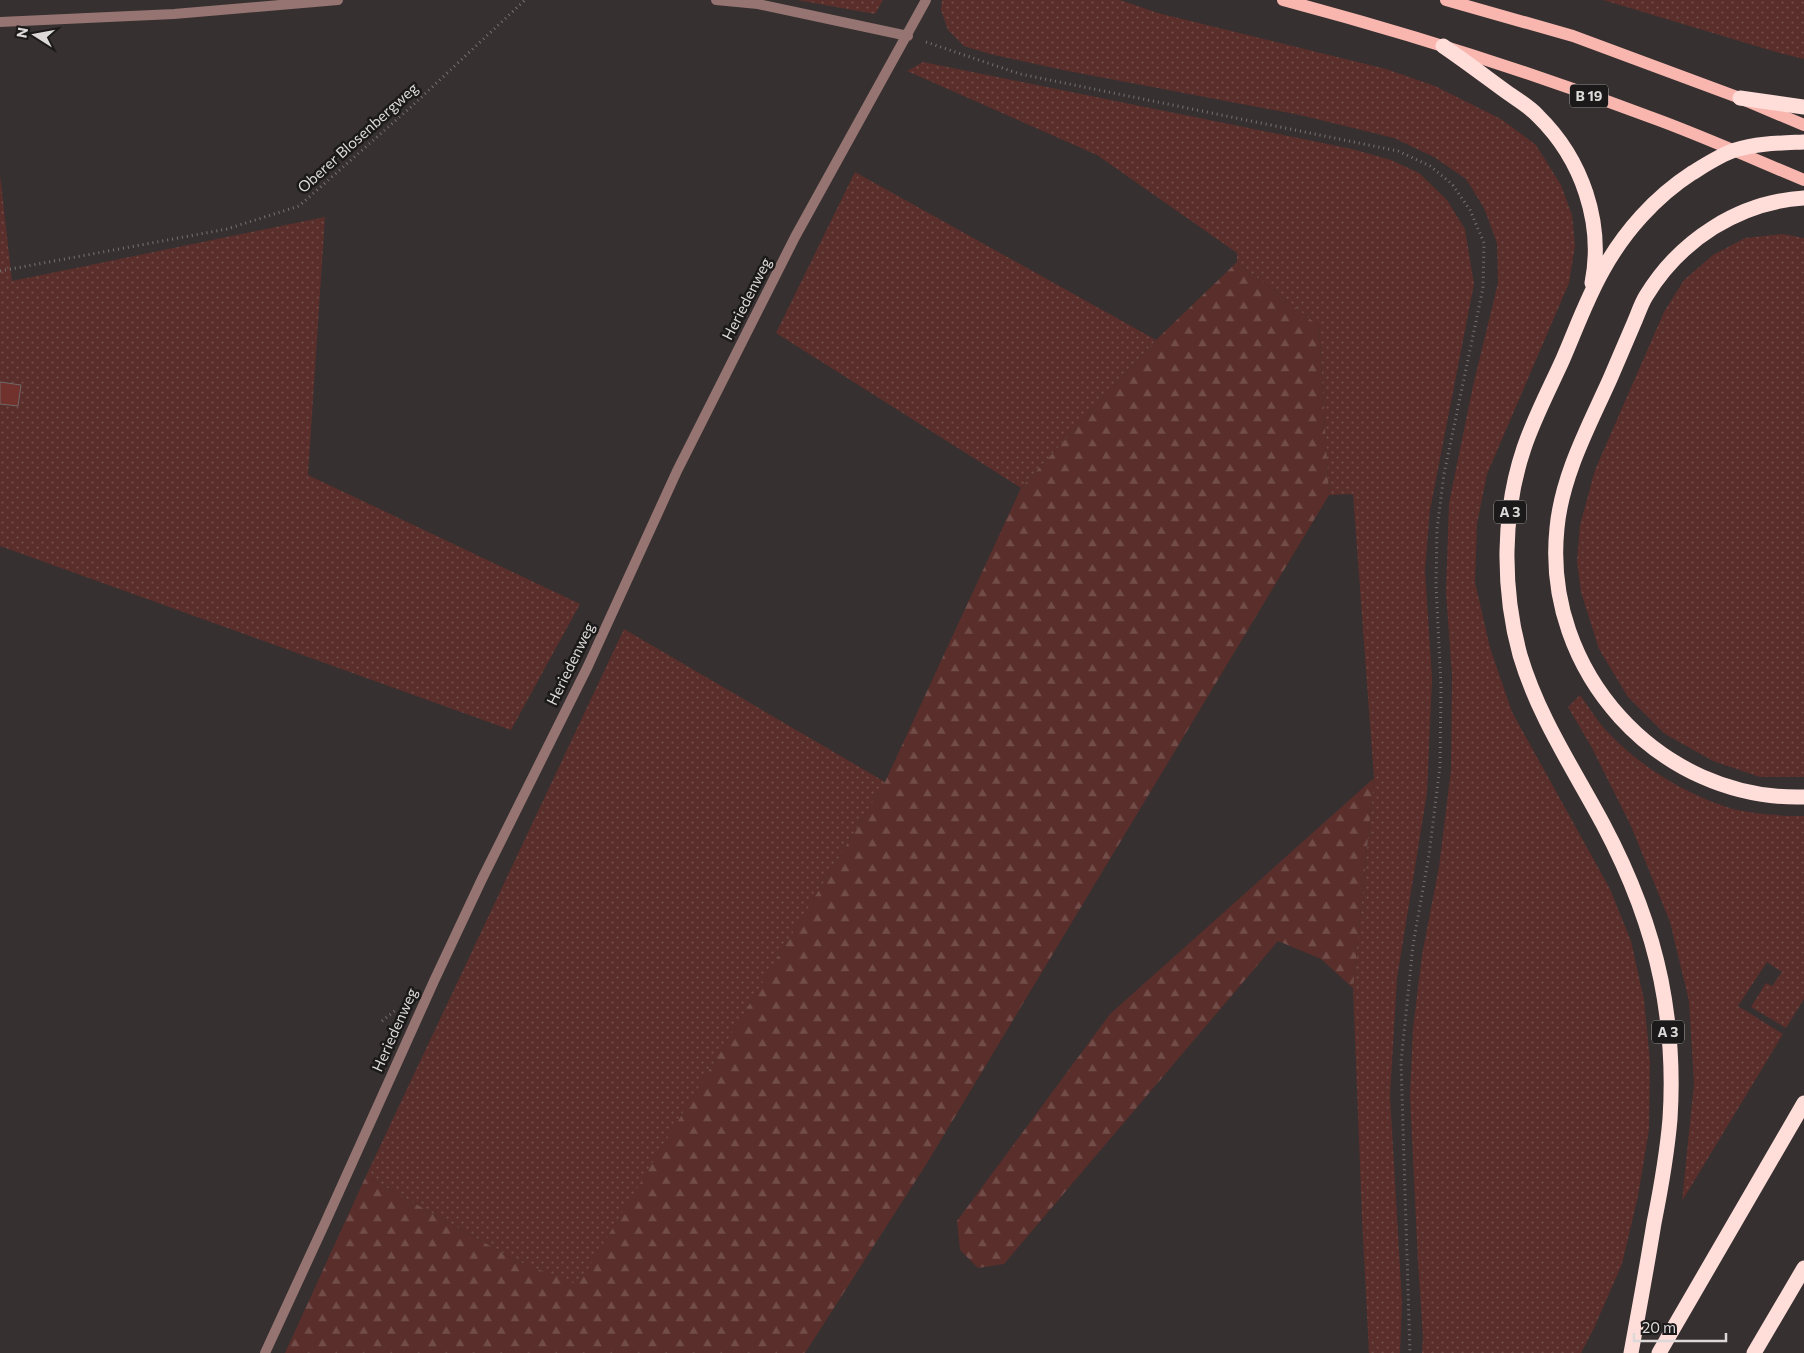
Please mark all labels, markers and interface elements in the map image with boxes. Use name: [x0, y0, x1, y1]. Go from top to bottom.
north arrow: [10, 10, 60, 60]
text: N: [12, 26, 31, 39]
street label: Oberer Blosenbergweg: [293, 78, 421, 196]
road number: B 19: [1570, 84, 1608, 108]
street label: Heriedenweg: [718, 254, 774, 343]
road number: A 3: [1494, 501, 1526, 524]
street label: Heriedenweg: [542, 619, 598, 708]
street label: Heriedenweg: [368, 985, 421, 1074]
road number: A 3: [1652, 1020, 1684, 1044]
scale bar: [1634, 1310, 1726, 1342]
text: 20 m: [1642, 1318, 1676, 1336]

